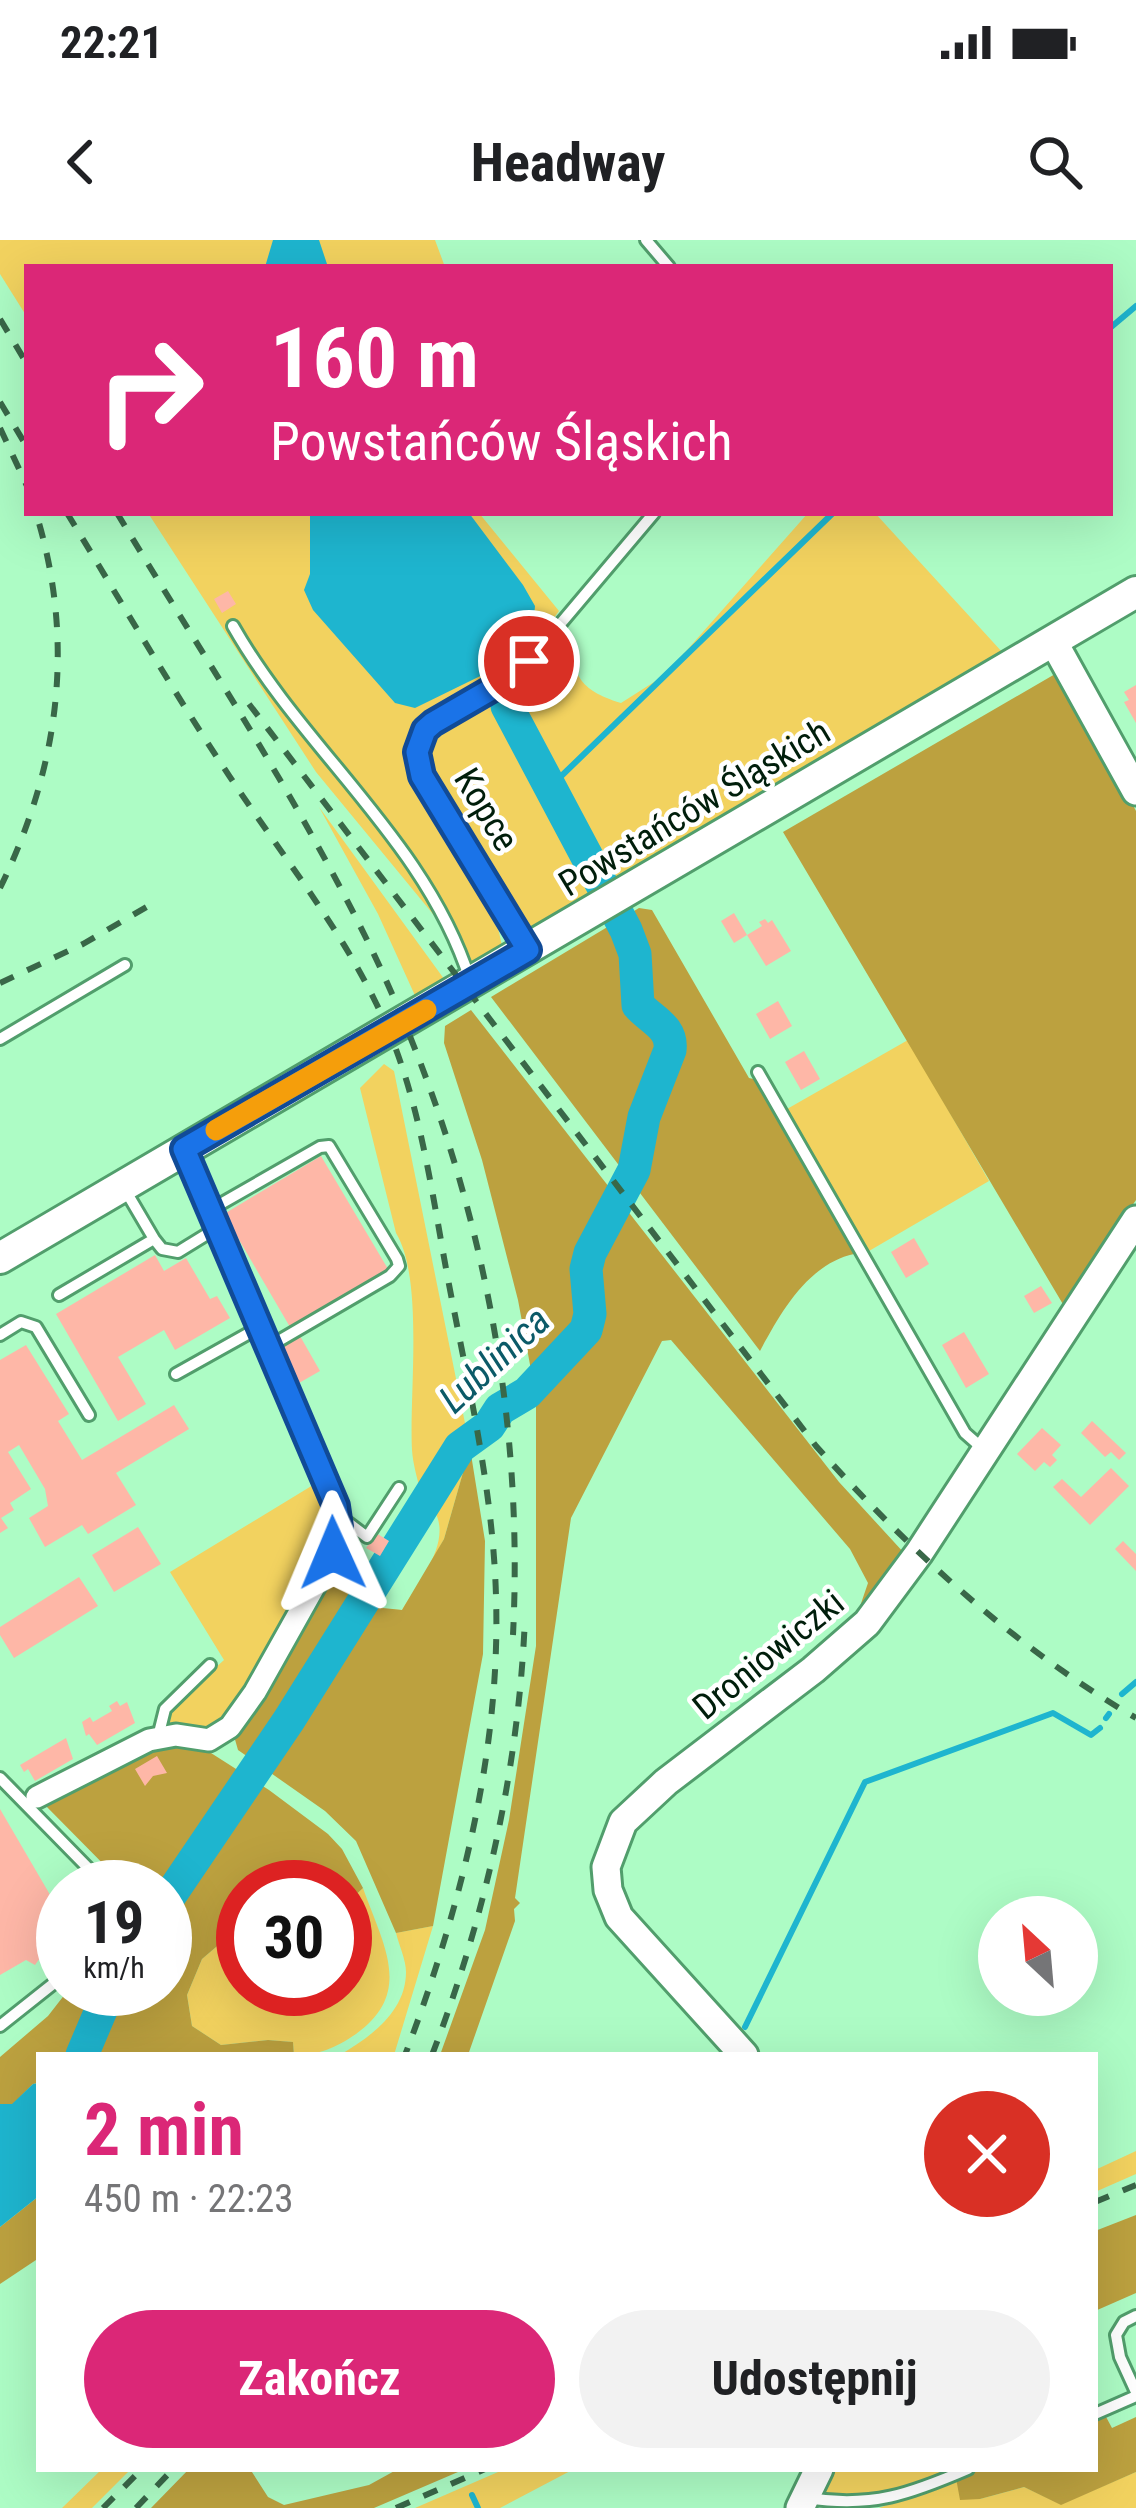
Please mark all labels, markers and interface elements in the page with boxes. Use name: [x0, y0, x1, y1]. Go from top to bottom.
text: 22:21: [60, 16, 163, 69]
icon: back: [48, 129, 114, 195]
icon: search: [1022, 129, 1088, 195]
text: Headway: [471, 131, 665, 194]
text: 160 m: [270, 309, 479, 408]
icon: right: [72, 312, 228, 468]
text: Powstańców Śląskich: [270, 410, 733, 473]
pin: [478, 610, 580, 712]
icon: arrive: [496, 628, 562, 694]
street label: Powstańców Śląskich: [551, 710, 838, 905]
street label: Kopce: [445, 761, 527, 858]
water label: Lublinica: [430, 1297, 559, 1422]
position arrow: [270, 1490, 396, 1616]
street label: Droniowiczki: [685, 1581, 852, 1728]
speed limit sign: 30: [216, 1860, 372, 2016]
text: 19: [84, 1887, 144, 1958]
north arrow: [978, 1896, 1098, 2016]
map controls: [978, 1896, 1098, 2016]
text: km/h: [83, 1950, 145, 1985]
text: 2 min: [84, 2088, 244, 2173]
button: close: [924, 2091, 1050, 2217]
text: 450 m · 22:23: [84, 2176, 294, 2222]
button: Zakończ: [84, 2310, 555, 2448]
button: Udostępnij: [579, 2310, 1050, 2448]

